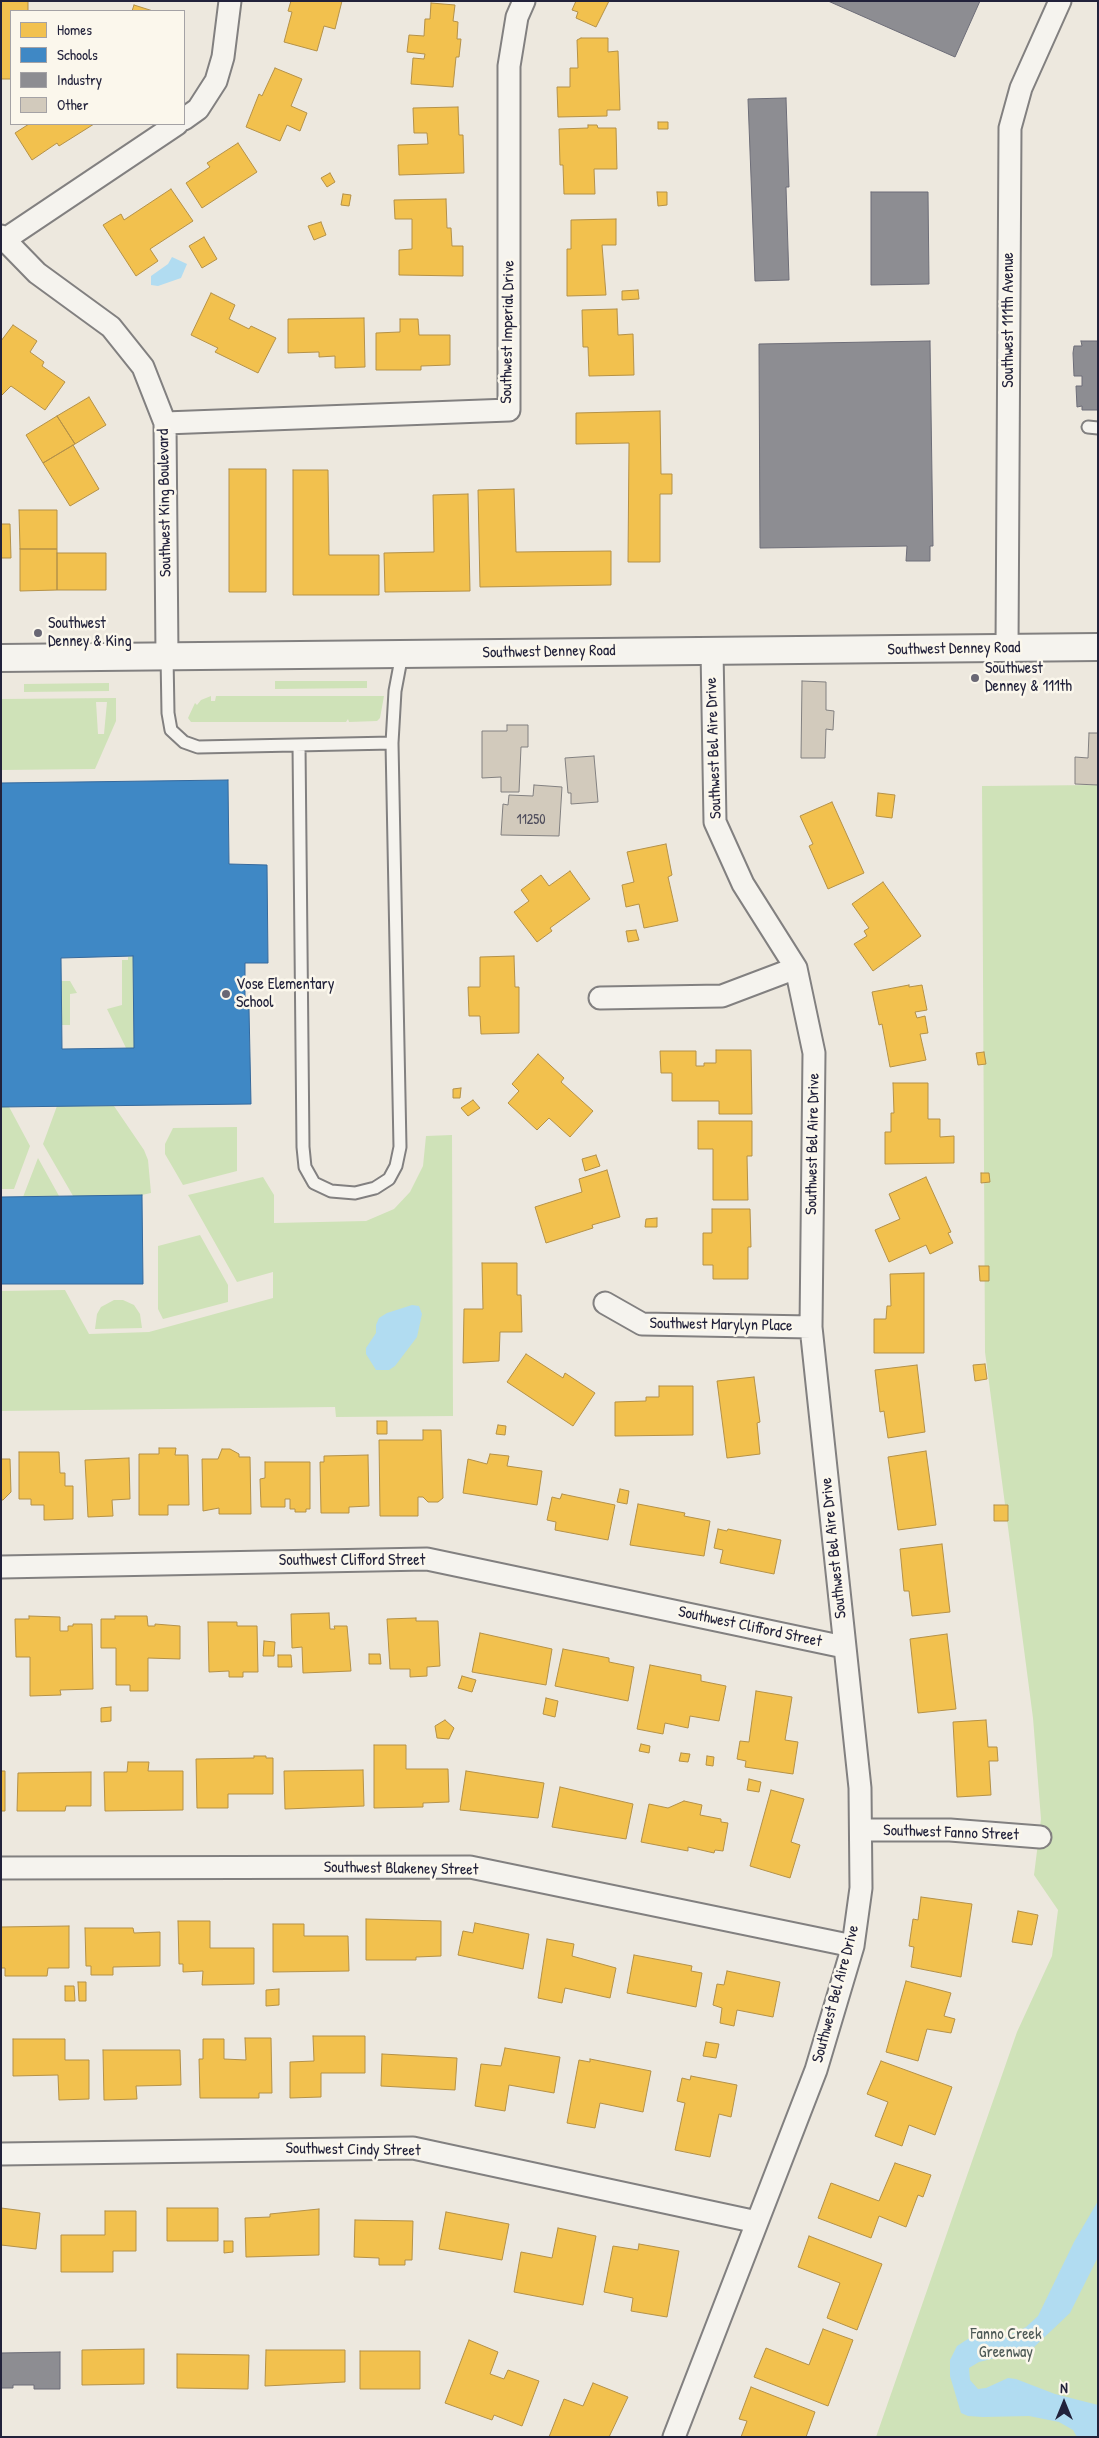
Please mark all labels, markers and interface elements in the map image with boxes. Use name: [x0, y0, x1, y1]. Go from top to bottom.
legend: [10, 10, 185, 125]
text: Homes: [57, 19, 92, 40]
text: Schools: [57, 44, 98, 65]
text: Industry: [57, 69, 102, 90]
text: Other: [57, 94, 89, 115]
street label: Southwest 111th Avenue: [999, 252, 1019, 388]
street label: Southwest Imperial Drive: [497, 260, 519, 404]
street label: Southwest King Boulevard: [154, 429, 176, 577]
place label: Southwest Denney & King: [48, 614, 132, 652]
marker: Southwest Denney & King: [32, 627, 44, 639]
street label: Southwest Denney Road: [887, 638, 1021, 660]
street label: Southwest Denney Road: [482, 641, 616, 663]
place label: Southwest Denney & 111th: [985, 659, 1072, 697]
marker: Southwest Denney & 111th: [969, 672, 981, 684]
street label: Southwest Bel Aire Drive: [702, 677, 726, 819]
house number: 11250: [517, 812, 545, 828]
place label: Vose Elementary School: [236, 975, 335, 1013]
marker: Vose Elementary School: [220, 988, 232, 1000]
street label: Southwest Bel Aire Drive: [802, 1073, 824, 1215]
street label: Southwest Marylyn Place: [649, 1314, 793, 1336]
street label: Southwest Bel Aire Drive: [817, 1477, 851, 1619]
street label: Southwest Clifford Street: [279, 1551, 425, 1571]
street label: Southwest Clifford Street: [676, 1602, 824, 1652]
street label: Southwest Fanno Street: [883, 1821, 1019, 1845]
street label: Southwest Blakeney Street: [324, 1858, 478, 1880]
street label: Southwest Bel Aire Drive: [808, 1923, 864, 2065]
street label: Southwest Cindy Street: [285, 2139, 421, 2161]
park label: Fanno Creek Greenway: [970, 2325, 1042, 2363]
north arrow: [1039, 2378, 1089, 2428]
text: N: [1060, 2378, 1068, 2397]

